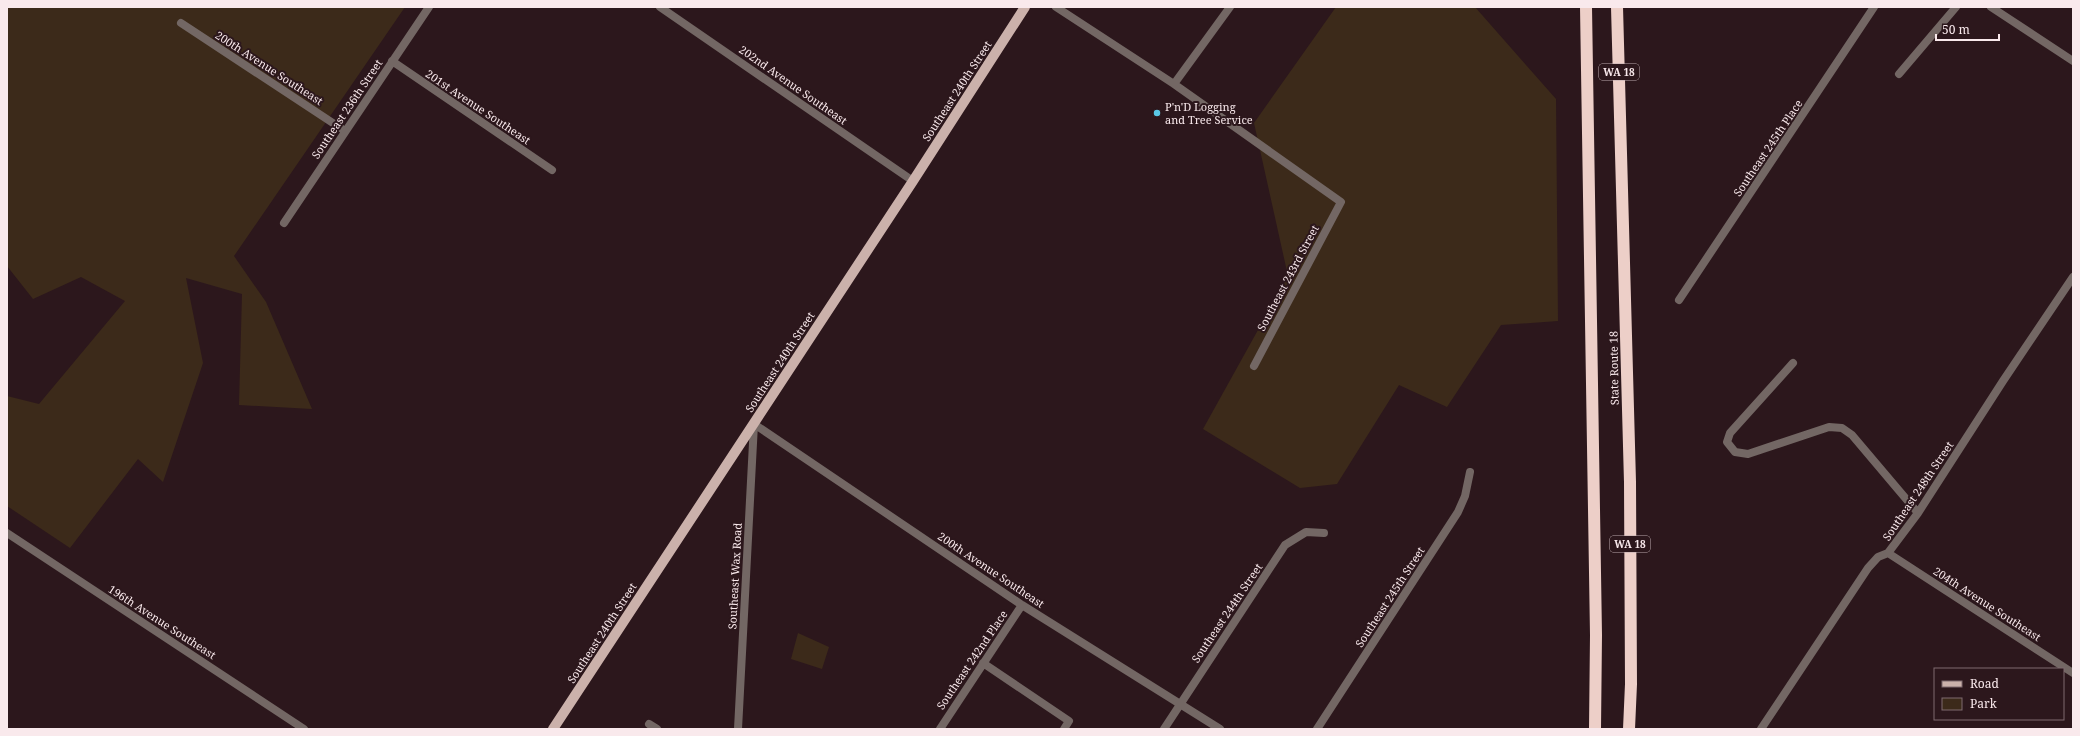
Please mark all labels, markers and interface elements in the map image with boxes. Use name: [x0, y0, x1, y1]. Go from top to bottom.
scale bar: [1936, 16, 1999, 42]
text: 50 m: [1942, 21, 1970, 38]
street label: 200th Avenue Southeast: [213, 27, 326, 108]
street label: Southeast 240th Street: [918, 38, 995, 144]
street label: 202nd Avenue Southeast: [736, 42, 850, 128]
street label: Southeast 236th Street: [308, 56, 386, 161]
road number: WA 18: [1599, 64, 1639, 80]
street label: 201st Avenue Southeast: [423, 66, 534, 147]
street label: Southeast 245th Place: [1730, 96, 1806, 199]
place label: P'n'D Logging and Tree Service: [1165, 99, 1253, 127]
marker: P'n'D Logging and Tree Service: [1152, 108, 1162, 118]
street label: Southeast 243rd Street: [1253, 222, 1322, 333]
street label: Southeast 240th Street: [741, 309, 818, 415]
street label: State Route 18: [1605, 331, 1622, 405]
street label: Southeast 248th Street: [1879, 438, 1957, 543]
street label: Southeast Wax Road: [724, 522, 745, 630]
street label: 200th Avenue Southeast: [935, 528, 1048, 611]
road number: WA 18: [1610, 536, 1650, 552]
street label: Southeast 245th Street: [1351, 544, 1428, 650]
street label: Southeast 244th Street: [1188, 560, 1266, 665]
street label: 204th Avenue Southeast: [1931, 563, 2044, 644]
street label: Southeast 240th Street: [563, 580, 640, 686]
street label: 196th Avenue Southeast: [106, 581, 219, 662]
street label: Southeast 242nd Place: [933, 607, 1010, 712]
legend: [1934, 668, 2064, 720]
text: Road: [1970, 675, 2000, 692]
text: Park: [1970, 695, 1998, 712]

